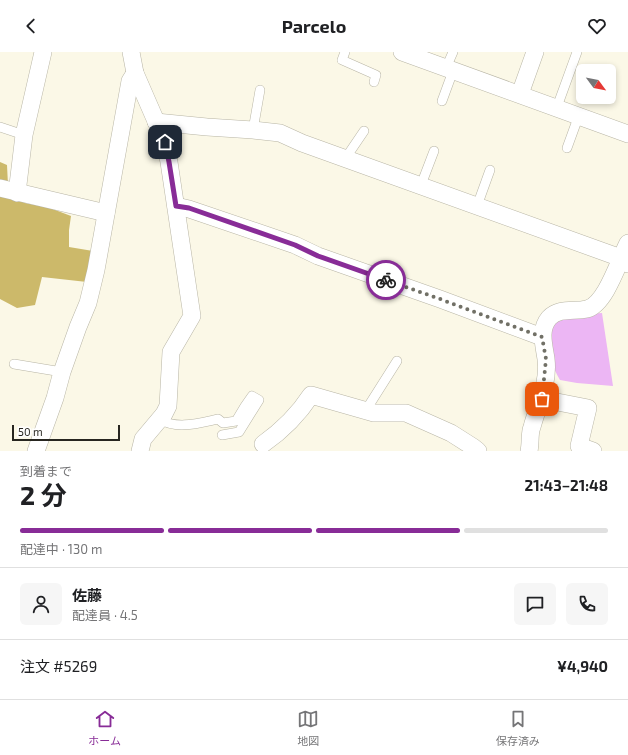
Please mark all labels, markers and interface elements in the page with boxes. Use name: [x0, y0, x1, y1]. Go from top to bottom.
icon: back: [20, 15, 42, 37]
text: Parcelo: [282, 15, 346, 37]
icon: heart: [586, 15, 608, 37]
north arrow: [576, 64, 616, 104]
map controls: [576, 64, 616, 104]
pin: [148, 125, 182, 159]
icon: home: [154, 131, 176, 153]
courier: [366, 260, 406, 300]
icon: bike: [375, 269, 397, 291]
pin: [525, 382, 559, 416]
icon: bag: [531, 388, 553, 410]
scale bar: [12, 423, 120, 442]
text: 50 m: [18, 425, 43, 438]
text: 到着まで: [20, 463, 72, 479]
text: 21:43–21:48: [525, 476, 608, 494]
text: 2 分: [20, 479, 67, 510]
text: 配達中 · 130 m: [20, 541, 102, 557]
button: person: [20, 583, 62, 625]
button: chat: [514, 583, 556, 625]
button: phone: [566, 583, 608, 625]
text: 佐藤: [72, 586, 102, 604]
text: 配達員 · 4.5: [72, 607, 138, 623]
text: 注文 #5269: [20, 657, 97, 675]
text: ¥4,940: [557, 657, 608, 675]
tab: ホーム: [88, 708, 121, 748]
tab: 地図: [297, 708, 319, 748]
tab: 保存済み: [496, 708, 540, 748]

